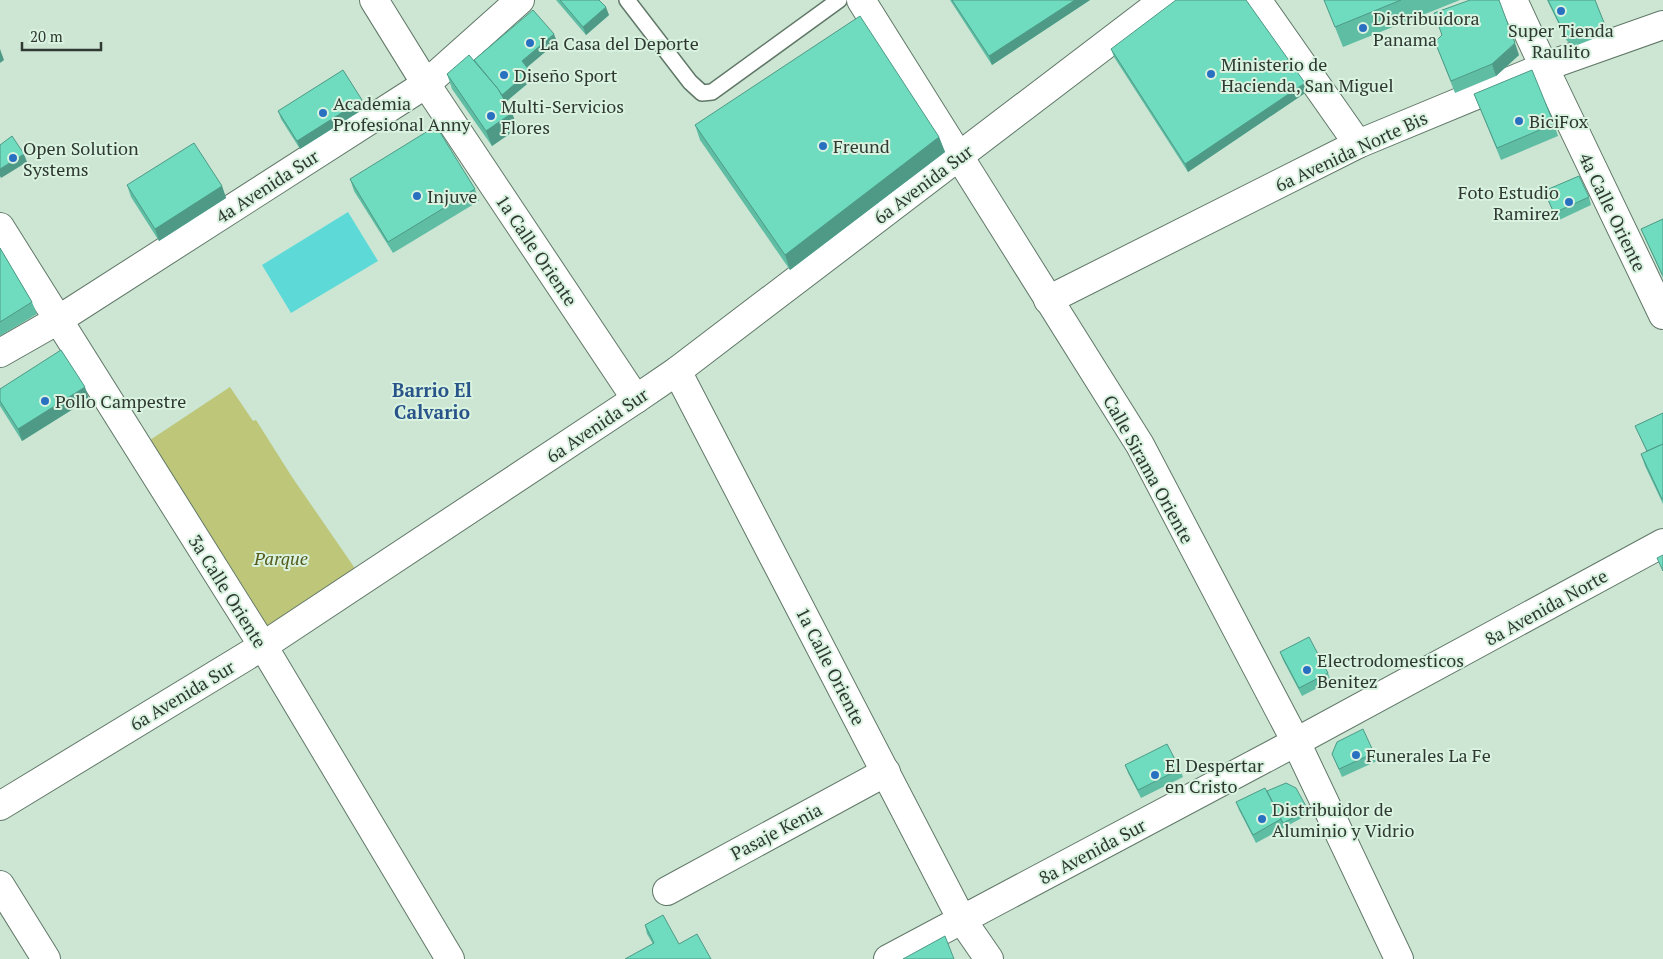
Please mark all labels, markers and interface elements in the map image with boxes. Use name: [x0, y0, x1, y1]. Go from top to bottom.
marker: Super Tienda Raulito: [1555, 5, 1567, 17]
place label: Distribuidora Panama: [1373, 6, 1479, 51]
place label: Super Tienda Raulito: [1508, 18, 1614, 63]
scale bar: [22, 20, 101, 52]
marker: Distribuidora Panama: [1357, 22, 1369, 34]
text: 20 m: [30, 26, 63, 46]
place label: La Casa del Deporte: [540, 31, 699, 55]
marker: La Casa del Deporte: [524, 37, 536, 49]
place label: Ministerio de Hacienda, San Miguel: [1221, 52, 1394, 97]
place label: Diseño Sport: [514, 63, 618, 87]
marker: Ministerio de Hacienda, San Miguel: [1205, 68, 1217, 80]
marker: Diseño Sport: [498, 69, 510, 81]
place label: Academia Profesional Anny: [333, 91, 472, 136]
place label: Multi-Servicios Flores: [501, 94, 624, 139]
street label: 6a Avenida Norte Bis: [1271, 105, 1431, 197]
marker: Academia Profesional Anny: [317, 107, 329, 119]
place label: BiciFox: [1529, 109, 1589, 133]
marker: Multi-Servicios Flores: [485, 110, 497, 122]
marker: BiciFox: [1513, 115, 1525, 127]
place label: Freund: [833, 134, 890, 158]
place label: Open Solution Systems: [23, 136, 139, 181]
street label: 6a Avenida Sur: [869, 139, 977, 229]
marker: Freund: [817, 140, 829, 152]
street label: 4a Avenida Sur: [211, 144, 323, 228]
street label: 4a Calle Oriente: [1574, 149, 1652, 275]
marker: Open Solution Systems: [7, 152, 19, 164]
place label: Foto Estudio Ramirez: [1458, 180, 1559, 225]
place label: Injuve: [427, 184, 477, 208]
marker: Injuve: [411, 190, 423, 202]
street label: 1a Calle Oriente: [491, 190, 583, 310]
marker: Foto Estudio Ramirez: [1563, 196, 1575, 208]
district label: Barrio El Calvario: [392, 377, 472, 424]
street label: 6a Avenida Sur: [541, 382, 653, 468]
place label: Pollo Campestre: [55, 389, 186, 413]
street label: Calle Sirama Oriente: [1098, 391, 1200, 547]
marker: Pollo Campestre: [39, 395, 51, 407]
street label: 3a Calle Oriente: [184, 530, 272, 652]
park label: Parque: [253, 546, 308, 570]
street label: 8a Avenida Norte: [1480, 563, 1612, 651]
street label: 1a Calle Oriente: [791, 603, 871, 729]
place label: Electrodomesticos Benitez: [1317, 648, 1464, 693]
street label: 6a Avenida Sur: [125, 654, 239, 736]
marker: Electrodomesticos Benitez: [1301, 664, 1313, 676]
place label: Funerales La Fe: [1366, 743, 1491, 767]
marker: Funerales La Fe: [1350, 749, 1362, 761]
place label: El Despertar en Cristo: [1165, 753, 1264, 798]
marker: El Despertar en Cristo: [1149, 769, 1161, 781]
street label: Pasaje Kenia: [726, 797, 826, 865]
place label: Distribuidor de Aluminio y Vidrio: [1272, 797, 1414, 842]
street label: 8a Avenida Sur: [1034, 813, 1150, 889]
marker: Distribuidor de Aluminio y Vidrio: [1256, 813, 1268, 825]

